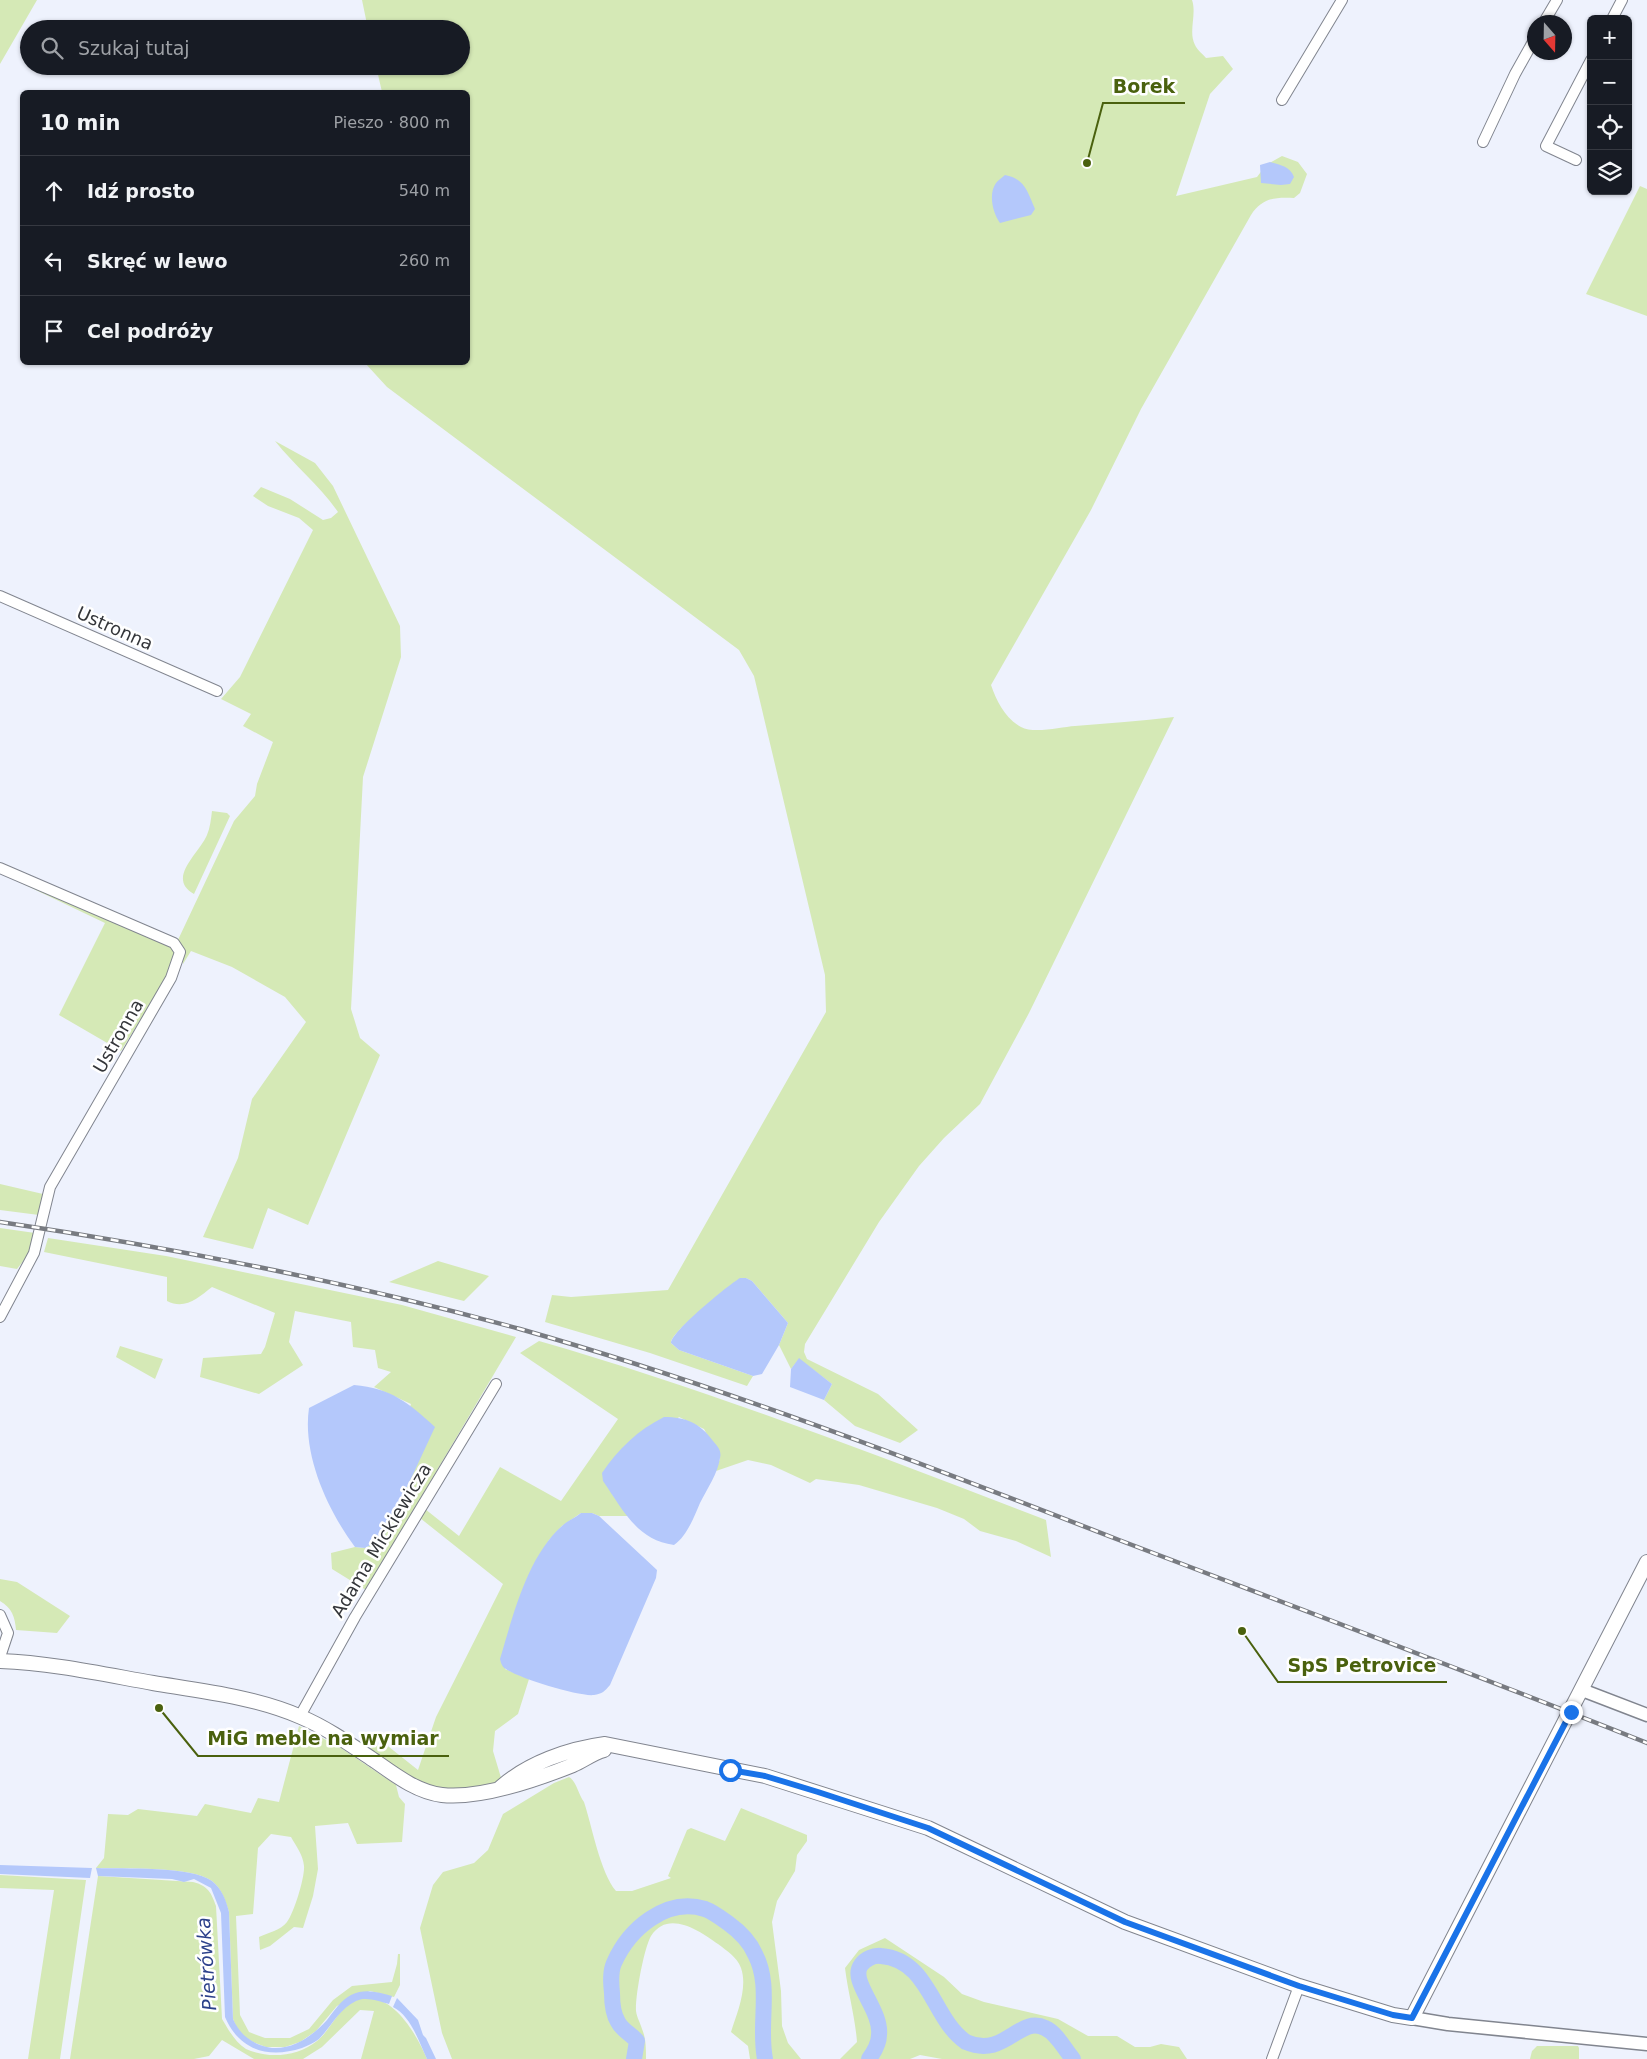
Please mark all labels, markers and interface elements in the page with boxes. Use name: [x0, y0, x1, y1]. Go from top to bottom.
north arrow: [1527, 15, 1572, 60]
map controls: [1587, 15, 1632, 195]
button: +: [1587, 15, 1632, 60]
search box: [20, 20, 470, 75]
icon: search: [38, 34, 66, 62]
text: Szukaj tutaj: [78, 37, 190, 59]
button: −: [1587, 60, 1632, 105]
callout: Borek: [1103, 69, 1185, 103]
text: Borek: [1113, 75, 1176, 97]
button: locate: [1587, 105, 1632, 150]
text: 10 min: [40, 111, 121, 135]
text: Pieszo · 800 m: [333, 113, 450, 132]
button: layers: [1587, 150, 1632, 195]
icon: ahead: [40, 177, 68, 205]
text: Idź prosto: [87, 180, 195, 202]
text: 540 m: [399, 181, 450, 200]
icon: left: [40, 247, 68, 275]
text: Skręć w lewo: [87, 250, 228, 272]
text: 260 m: [399, 251, 450, 270]
icon: arrive: [40, 317, 68, 345]
text: Cel podróży: [87, 320, 213, 342]
street label: Ustronna: [74, 602, 156, 654]
street label: Ustronna: [89, 995, 147, 1077]
street label: Adama Mickiewicza: [327, 1459, 435, 1621]
callout: SpS Petrovice: [1278, 1648, 1447, 1682]
text: SpS Petrovice: [1288, 1654, 1436, 1676]
route end: [1560, 1701, 1583, 1724]
callout: MiG meble na wymiar: [198, 1722, 449, 1756]
text: MiG meble na wymiar: [207, 1727, 439, 1749]
route start: [719, 1759, 742, 1782]
water label: Pietrówka: [192, 1917, 220, 2011]

